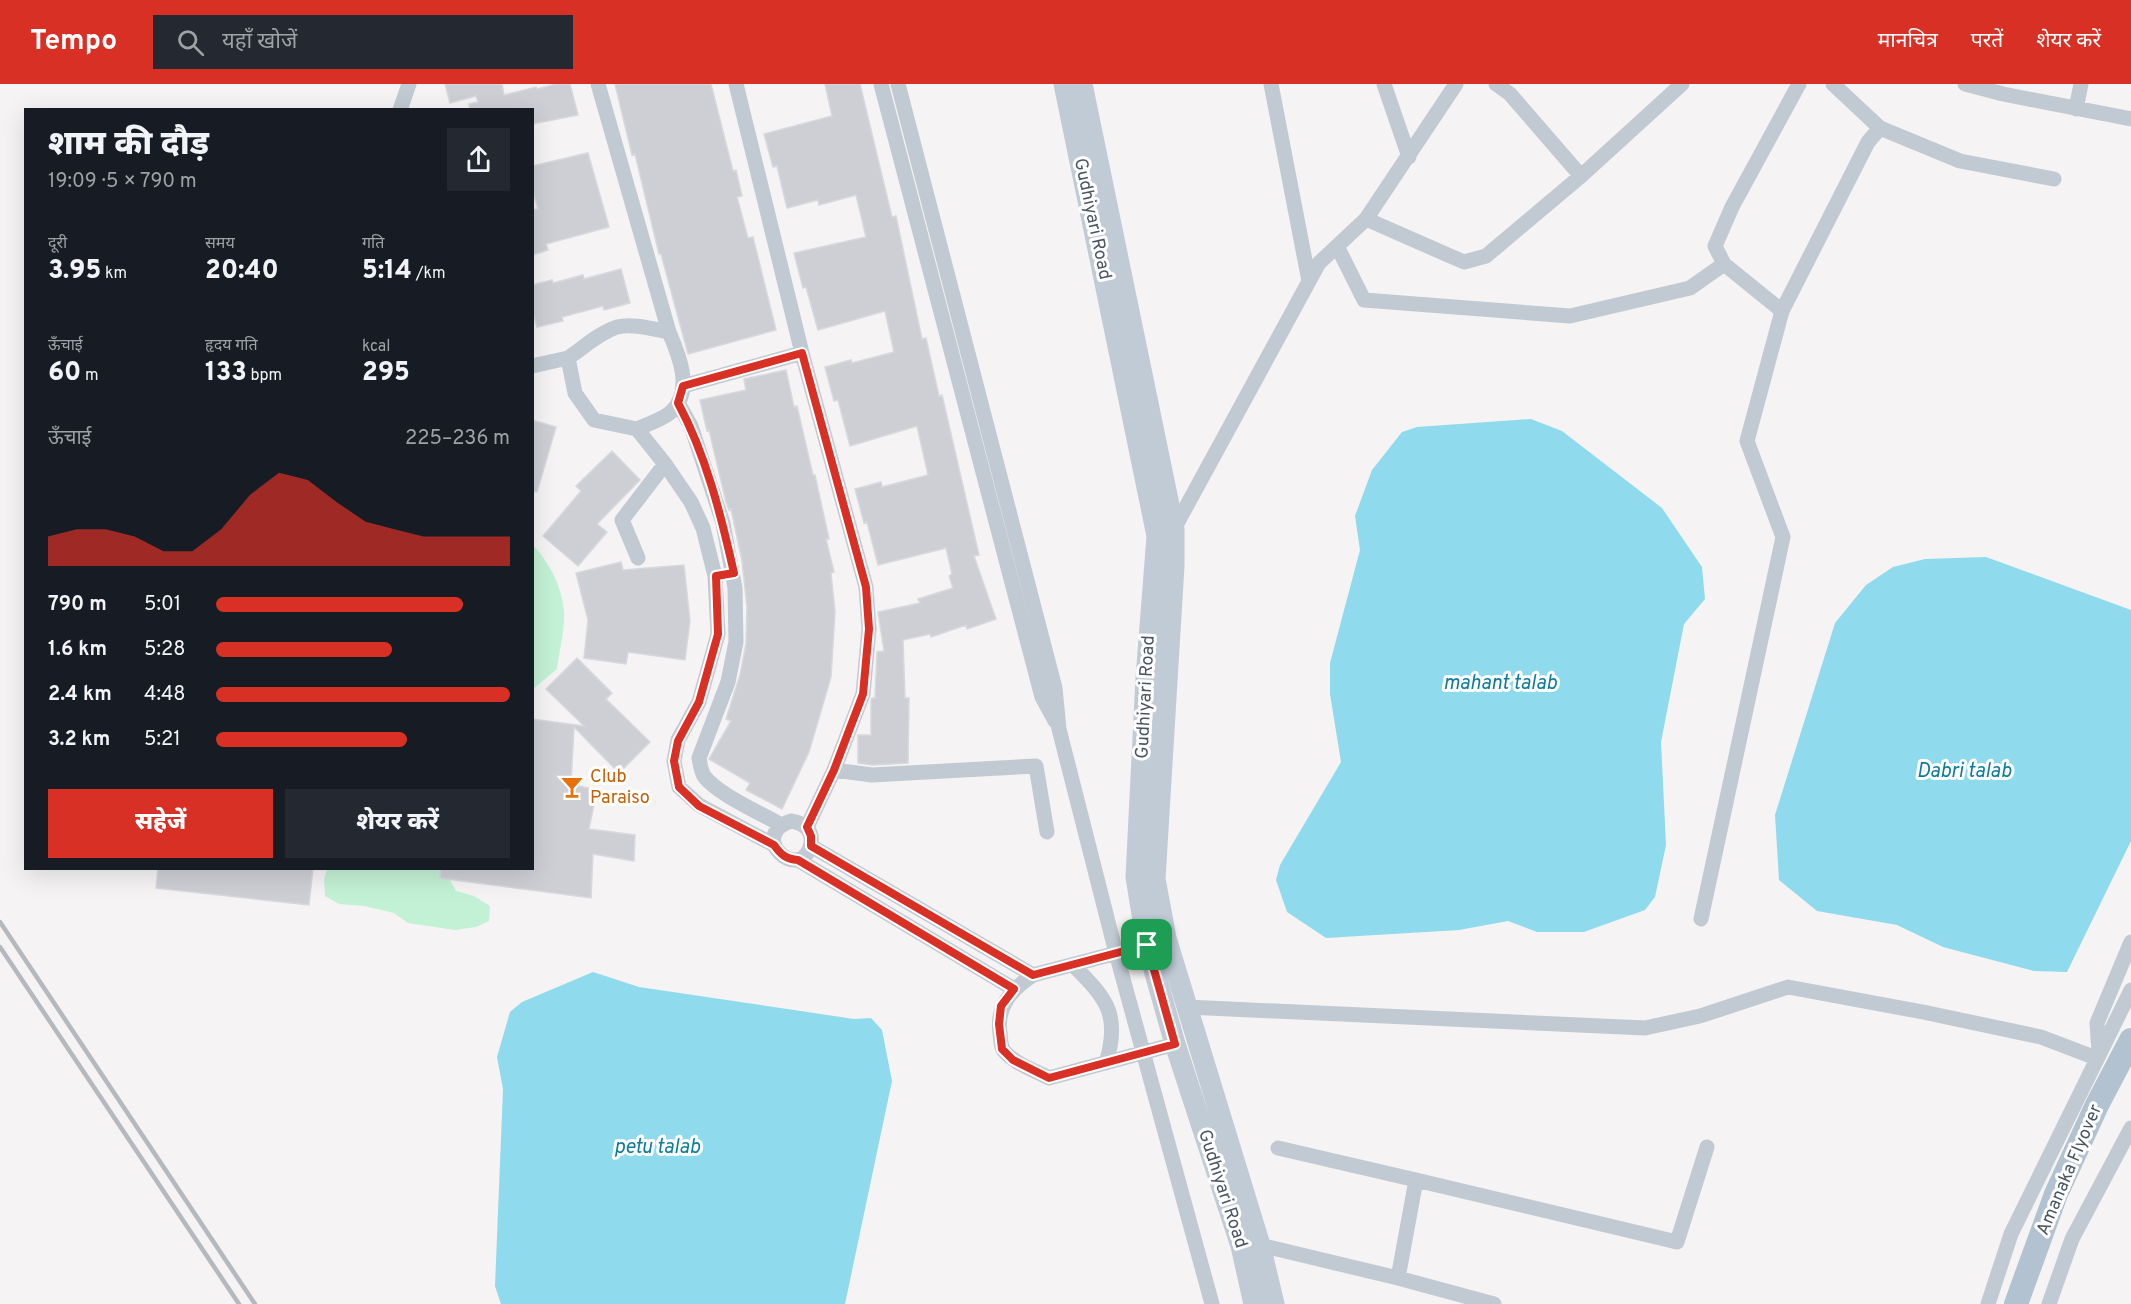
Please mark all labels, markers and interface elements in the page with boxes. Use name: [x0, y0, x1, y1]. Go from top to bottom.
search box: [153, 15, 573, 69]
text: Tempo: [30, 24, 117, 60]
icon: search: [174, 26, 207, 59]
text: मानचित्र: [1878, 28, 1938, 55]
text: परतें: [1971, 28, 2003, 55]
text: शेयर करें: [2036, 28, 2101, 55]
text: यहाँ खोजें: [222, 29, 297, 56]
text: शाम की दौड़: [48, 125, 209, 167]
button: share: [447, 128, 510, 191]
street label: Gudhiyari Road: [1068, 156, 1116, 282]
text: 19:09 · 5 × 790 m: [48, 169, 197, 195]
text: दूरी: [48, 234, 67, 254]
text: समय: [205, 234, 235, 254]
text: गति: [362, 234, 384, 254]
text: 3.95: [48, 255, 101, 288]
text: 20:40: [205, 255, 279, 288]
text: 5:14: [362, 255, 412, 288]
text: km: [101, 264, 127, 284]
text: /km: [412, 264, 446, 284]
text: ऊँचाई: [48, 336, 83, 356]
text: हृदय गति: [205, 336, 258, 356]
text: kcal: [362, 337, 390, 357]
text: 60: [48, 357, 81, 390]
text: 133: [205, 357, 247, 390]
text: 295: [362, 357, 410, 390]
text: m: [81, 366, 99, 386]
text: bpm: [247, 366, 282, 386]
text: ऊँचाई: [48, 426, 91, 452]
text: 225–236 m: [405, 426, 510, 452]
text: 790 m: [48, 592, 107, 618]
text: 5:01: [144, 592, 181, 618]
street label: Gudhiyari Road: [1131, 635, 1161, 759]
text: 1.6 km: [48, 637, 107, 663]
text: 5:28: [144, 637, 185, 663]
water label: mahant talab: [1443, 671, 1557, 697]
text: 2.4 km: [48, 682, 112, 708]
text: 4:48: [144, 682, 186, 708]
text: 3.2 km: [48, 727, 110, 753]
text: 5:21: [144, 727, 181, 753]
water label: Dabri talab: [1917, 759, 2011, 785]
place label: Club Paraiso: [590, 766, 650, 810]
bar icon: Club Paraiso: [559, 774, 585, 800]
button: सहेजें: [48, 789, 273, 858]
button: शेयर करें: [285, 789, 510, 858]
pin: [1121, 919, 1172, 970]
icon: arrive: [1130, 928, 1163, 961]
street label: Amanaka Flyover: [2032, 1101, 2108, 1239]
street label: Gudhiyari Road: [1192, 1127, 1252, 1251]
water label: petu talab: [614, 1135, 700, 1161]

